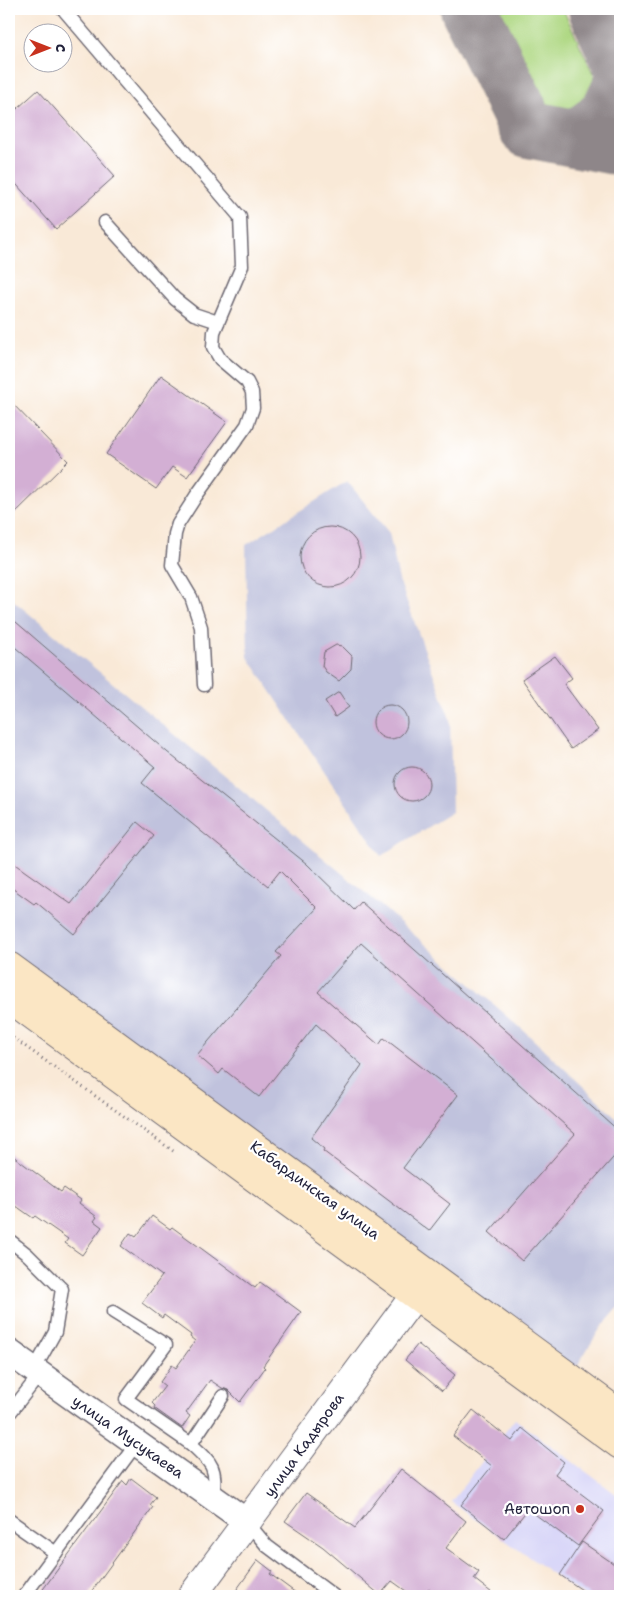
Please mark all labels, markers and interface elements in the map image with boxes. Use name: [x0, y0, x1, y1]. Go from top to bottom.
north arrow: [22, 22, 72, 72]
text: С: [52, 44, 70, 52]
street label: Кабардинская улица: [246, 1136, 384, 1244]
street label: улица Кадырова: [259, 1388, 349, 1501]
street label: улица Мусукаева: [68, 1391, 188, 1483]
place label: Автошоп: [504, 1499, 570, 1519]
marker: Автошоп: [574, 1503, 586, 1515]

